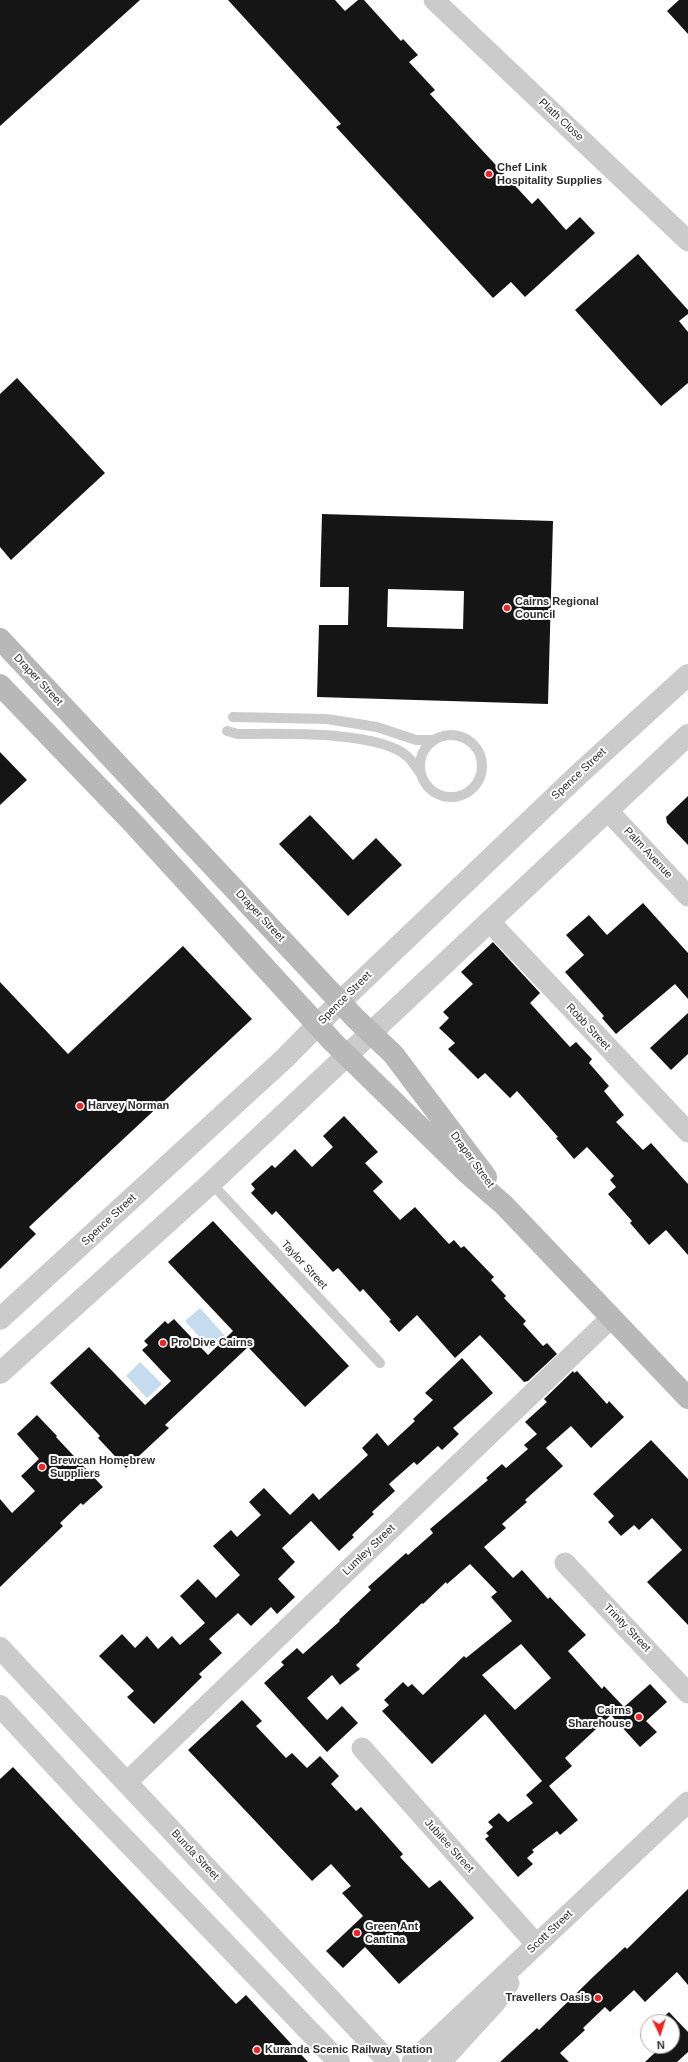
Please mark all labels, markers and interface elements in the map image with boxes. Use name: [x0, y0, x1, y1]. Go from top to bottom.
street label: Plath Close: [536, 96, 586, 144]
place label: Chef Link Hospitality Supplies: [497, 161, 602, 187]
marker: Chef Link Hospitality Supplies: [484, 169, 494, 179]
place label: Cairns Regional Council: [515, 595, 599, 621]
marker: Cairns Regional Council: [502, 603, 512, 613]
street label: Draper Street: [11, 651, 65, 709]
street label: Spence Street: [549, 745, 609, 803]
street label: Palm Avenue: [621, 825, 675, 881]
street label: Draper Street: [233, 887, 287, 945]
street label: Spence Street: [316, 969, 374, 1027]
street label: Robb Street: [563, 1001, 613, 1053]
place label: Harvey Norman: [88, 1099, 169, 1113]
marker: Harvey Norman: [75, 1101, 85, 1111]
street label: Draper Street: [447, 1129, 497, 1191]
street label: Spence Street: [79, 1191, 139, 1249]
street label: Taylor Street: [278, 1238, 330, 1292]
place label: Pro Dive Cairns: [171, 1336, 253, 1350]
marker: Pro Dive Cairns: [158, 1338, 168, 1348]
place label: Brewcan Homebrew Suppliers: [50, 1454, 155, 1480]
marker: Brewcan Homebrew Suppliers: [37, 1462, 47, 1472]
street label: Lumley Street: [340, 1522, 398, 1578]
street label: Trinity Street: [601, 1601, 653, 1655]
place label: Cairns Sharehouse: [568, 1704, 631, 1730]
marker: Cairns Sharehouse: [634, 1712, 644, 1722]
street label: Jubilee Street: [422, 1817, 476, 1875]
street label: Bunda Street: [168, 1827, 222, 1883]
street label: Scott Street: [524, 1908, 576, 1956]
place label: Green Ant Cantina: [365, 1920, 418, 1946]
marker: Green Ant Cantina: [352, 1928, 362, 1938]
place label: Travellers Oasis: [506, 1991, 590, 2005]
marker: Travellers Oasis: [593, 1993, 603, 2003]
north arrow: [640, 2014, 680, 2054]
text: N: [656, 2039, 665, 2051]
place label: Kuranda Scenic Railway Station: [265, 2043, 432, 2057]
marker: Kuranda Scenic Railway Station: [252, 2045, 262, 2055]

